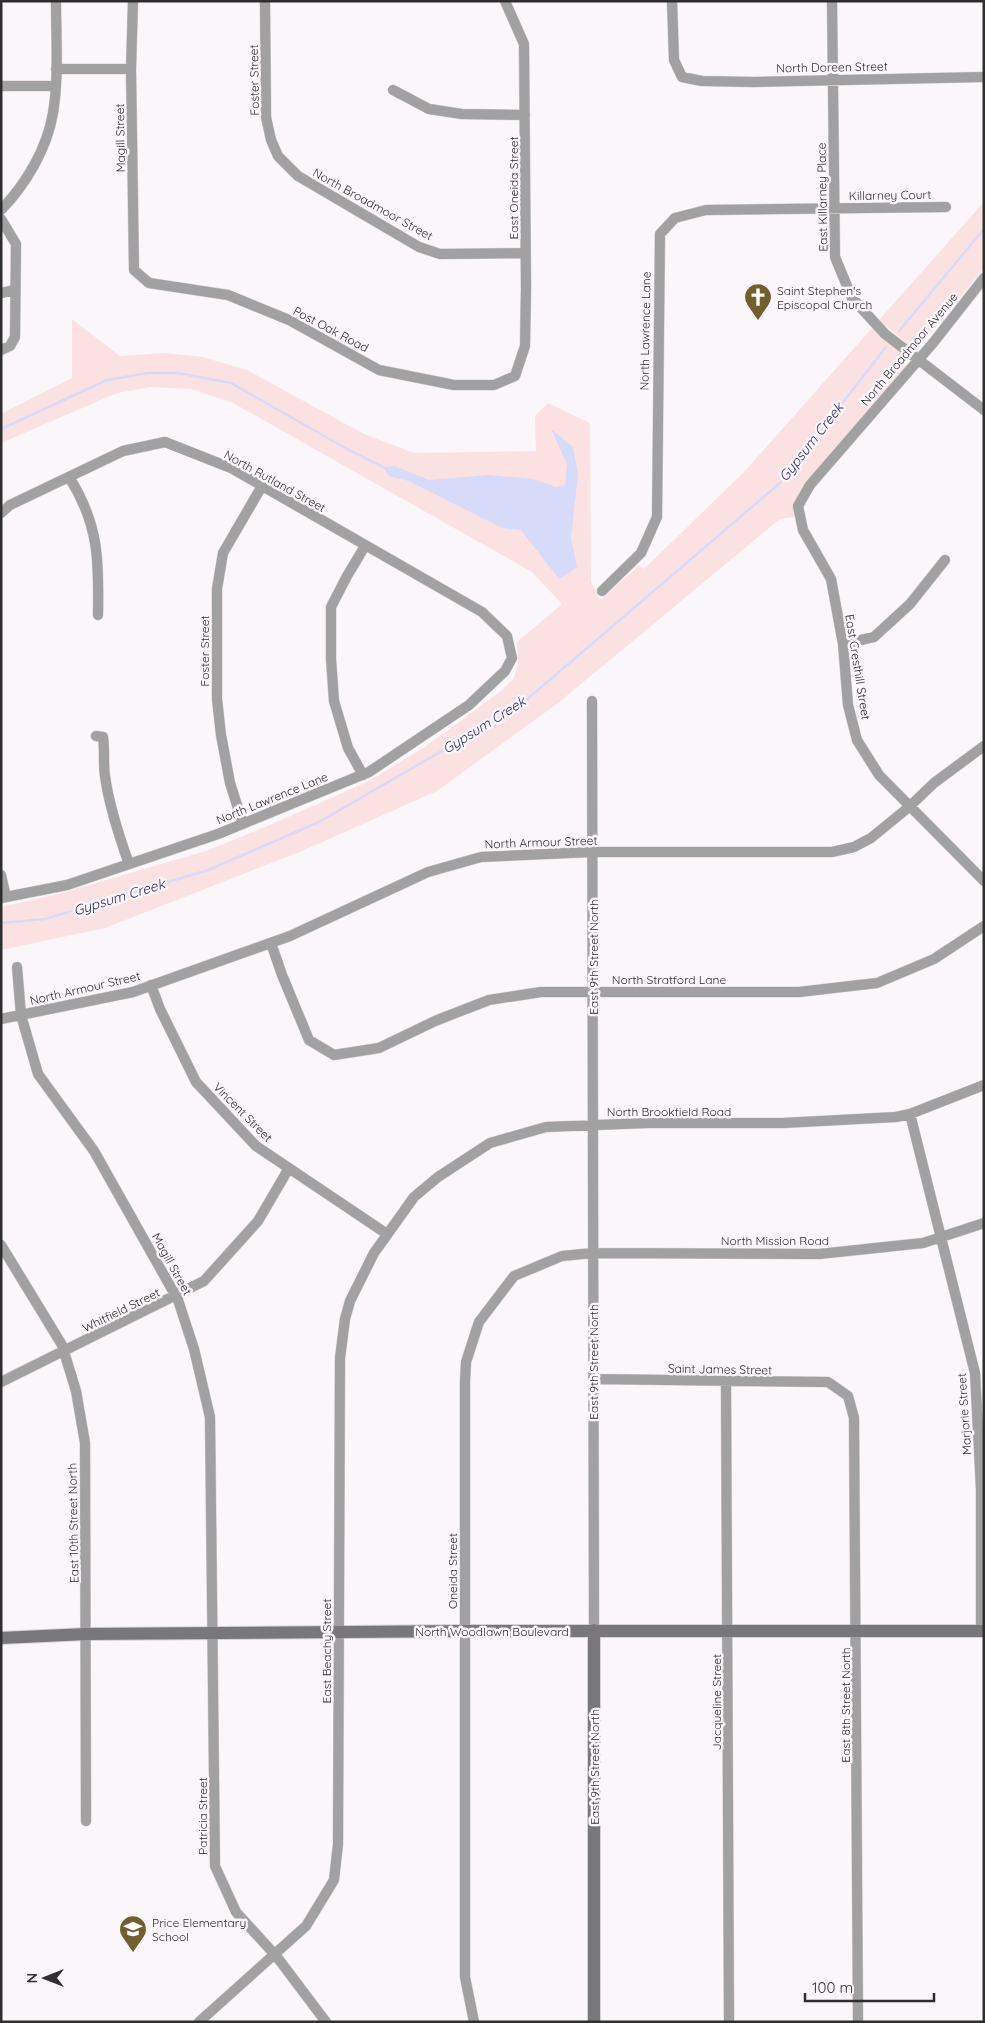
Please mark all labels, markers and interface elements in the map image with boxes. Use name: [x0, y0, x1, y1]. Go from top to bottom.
street label: Foster Street: [246, 44, 262, 116]
street label: North Doreen Street: [776, 59, 888, 75]
street label: Magill Street: [112, 103, 128, 173]
street label: East Oneida Street: [506, 136, 521, 240]
street label: East Killarney Place: [814, 142, 830, 252]
street label: North Broadmoor Street: [310, 165, 436, 243]
street label: Killarney Court: [849, 187, 931, 203]
street label: North Lawrence Lane: [636, 271, 654, 391]
church icon: Saint Stephen's Episcopal Church: [743, 282, 773, 321]
place label: Saint Stephen's Episcopal Church: [777, 283, 872, 312]
street label: North Broadmoor Avenue: [857, 289, 961, 409]
street label: Post Oak Road: [291, 303, 371, 355]
water label: Gypsum Creek: [775, 398, 848, 485]
street label: North Rutland Street: [222, 447, 328, 515]
street label: East Cresthill Street: [842, 613, 874, 721]
street label: Foster Street: [197, 616, 212, 686]
water label: Gypsum Creek: [439, 691, 530, 758]
street label: North Lawrence Lane: [214, 769, 330, 827]
street label: North Armour Street: [484, 833, 598, 851]
water label: Gypsum Creek: [71, 874, 168, 919]
street label: East 9th Street North: [586, 899, 601, 1015]
street label: North Armour Street: [28, 968, 142, 1008]
street label: North Stratford Lane: [612, 972, 726, 987]
street label: Vincent Street: [210, 1079, 276, 1145]
street label: North Brookfield Road: [607, 1104, 731, 1119]
street label: Magill Street: [149, 1230, 195, 1298]
street label: North Mission Road: [721, 1233, 829, 1248]
street label: Whitfield Street: [80, 1285, 162, 1335]
street label: East 9th Street North: [586, 1304, 601, 1420]
street label: Saint James Street: [668, 1361, 772, 1377]
street label: Marjorie Street: [954, 1372, 974, 1456]
street label: East 10th Street North: [64, 1463, 82, 1583]
street label: Oneida Street: [445, 1533, 460, 1609]
street label: East Beachy Street: [319, 1599, 334, 1703]
street label: North Woodlawn Boulevard: [415, 1624, 569, 1639]
street label: East 8th Street North: [838, 1647, 853, 1763]
street label: Jacqueline Street: [709, 1654, 724, 1750]
street label: East 9th Street North: [587, 1709, 602, 1825]
street label: Patricia Street: [195, 1777, 210, 1855]
school or university icon: Price Elementary School: [118, 1914, 148, 1953]
place label: Price Elementary School: [152, 1915, 246, 1944]
north arrow: [20, 1953, 70, 2003]
scale bar: [805, 1970, 934, 2002]
text: N: [23, 1973, 41, 1983]
text: 100 m: [812, 1978, 853, 1997]

